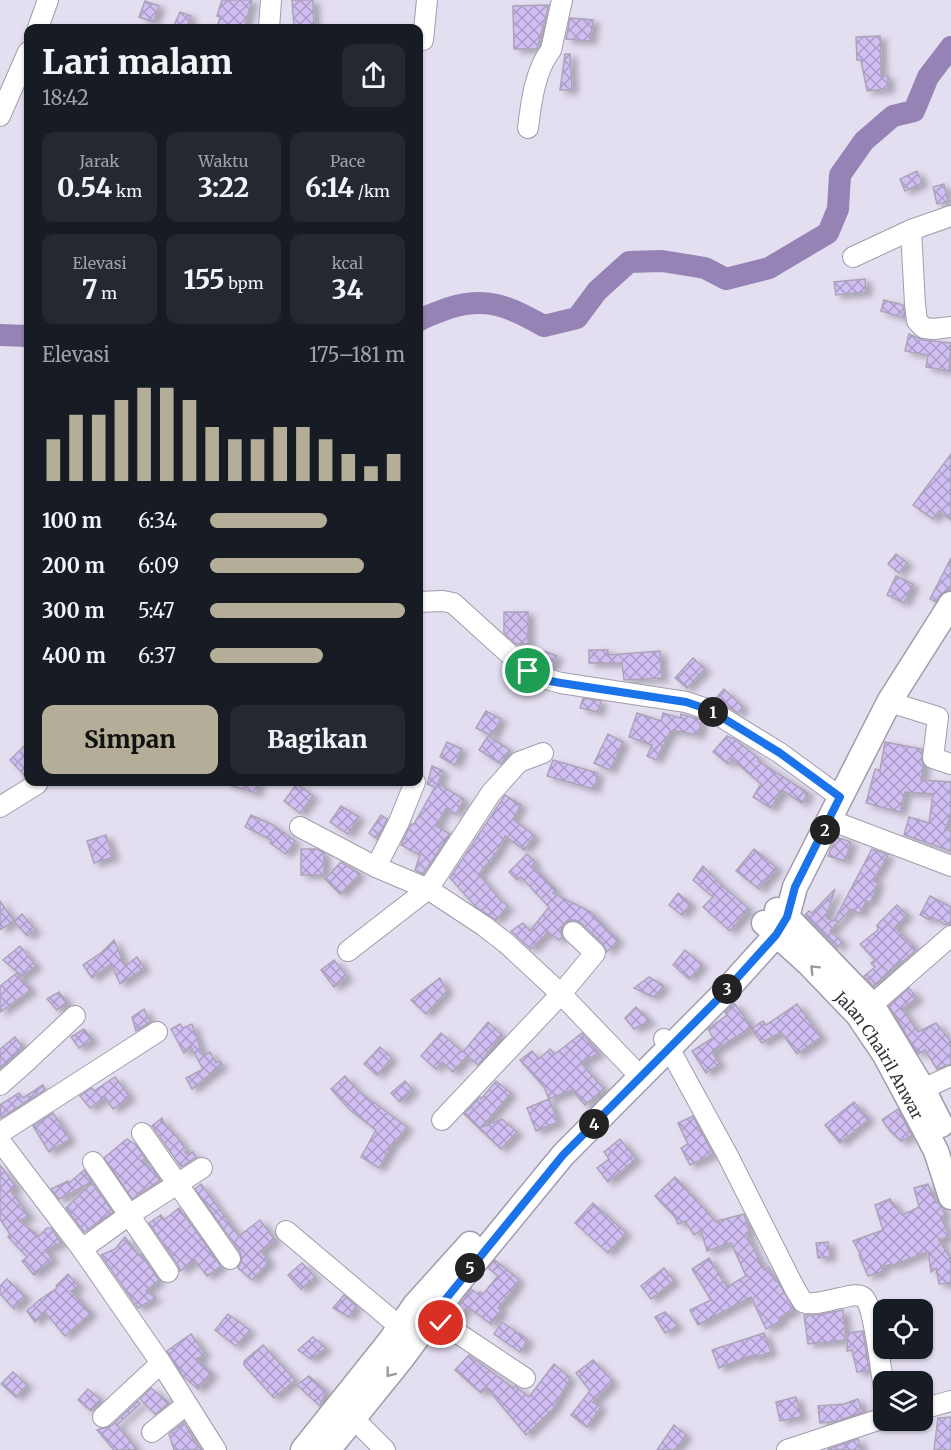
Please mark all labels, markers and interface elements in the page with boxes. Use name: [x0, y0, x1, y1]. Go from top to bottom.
text: Lari malam: [42, 42, 232, 83]
button: share: [342, 44, 405, 107]
text: 18:42: [42, 85, 89, 110]
text: Jarak: [80, 151, 119, 171]
text: Waktu: [198, 151, 249, 171]
text: Pace: [330, 151, 365, 171]
text: 0.54: [57, 171, 112, 204]
text: 3:22: [198, 171, 249, 204]
text: 6:14: [305, 171, 354, 204]
text: km: [112, 181, 142, 201]
text: /km: [354, 181, 390, 201]
text: Elevasi: [72, 253, 127, 273]
text: kcal: [332, 253, 363, 273]
text: 155: [183, 263, 224, 296]
text: 7: [82, 273, 98, 306]
text: bpm: [224, 273, 264, 293]
text: 34: [332, 273, 363, 306]
text: m: [98, 283, 117, 303]
text: Elevasi: [42, 342, 110, 367]
text: 175–181 m: [309, 342, 405, 367]
text: 100 m: [42, 508, 102, 533]
text: 6:34: [138, 508, 177, 533]
text: 200 m: [42, 553, 105, 578]
text: 6:09: [138, 553, 179, 578]
text: 300 m: [42, 598, 105, 623]
text: 5:47: [138, 598, 174, 623]
text: 400 m: [42, 643, 106, 668]
text: 6:37: [138, 643, 176, 668]
pin: [502, 645, 553, 696]
icon: arrive: [511, 654, 544, 687]
pin: 1: [698, 697, 728, 727]
text: 1: [709, 702, 717, 722]
button: Simpan: [42, 705, 218, 774]
button: Bagikan: [230, 705, 405, 774]
pin: 2: [810, 815, 840, 845]
text: 2: [820, 820, 830, 840]
one-way arrow: [810, 966, 821, 977]
pin: 3: [712, 974, 742, 1004]
text: 3: [722, 979, 732, 999]
street label: Jalan Chairil Anwar: [830, 986, 928, 1123]
pin: 4: [579, 1109, 609, 1139]
text: 4: [589, 1114, 599, 1134]
pin: 5: [455, 1253, 485, 1283]
text: 5: [465, 1258, 475, 1278]
pin: [415, 1297, 466, 1348]
map controls: [873, 1299, 933, 1431]
button: locate: [873, 1299, 933, 1359]
icon: check: [424, 1306, 457, 1339]
one-way arrow: [387, 1366, 398, 1377]
button: layers: [873, 1371, 933, 1431]

